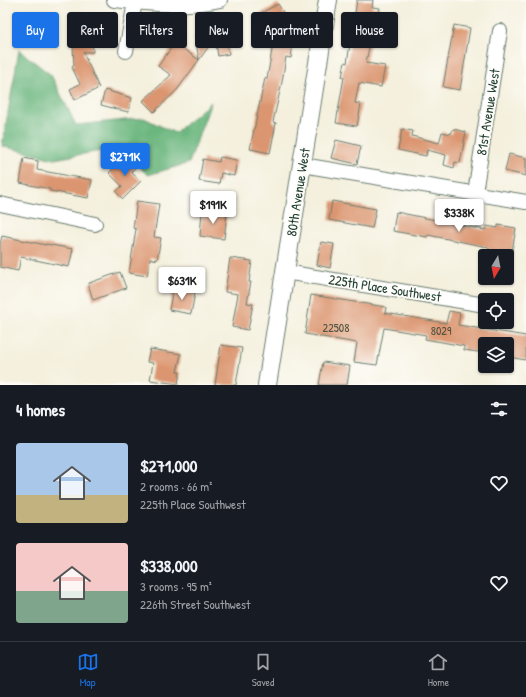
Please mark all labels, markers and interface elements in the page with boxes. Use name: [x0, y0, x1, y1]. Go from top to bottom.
chip: Buy: [12, 12, 59, 48]
chip: Rent: [67, 12, 118, 48]
chip: Filters: [126, 12, 187, 48]
chip: New: [195, 12, 243, 48]
chip: Apartment: [251, 12, 333, 48]
chip: House: [341, 12, 398, 48]
street label: 81st Avenue West: [471, 67, 504, 157]
pin: $271K: [97, 143, 153, 177]
street label: 80th Avenue West: [281, 146, 314, 238]
text: $271K: [110, 147, 140, 165]
pin: $191K: [185, 191, 241, 225]
text: $191K: [199, 195, 227, 213]
pin: $338K: [431, 199, 487, 233]
text: $338K: [444, 203, 474, 221]
north arrow: [478, 249, 514, 285]
map controls: [478, 249, 514, 373]
pin: $631K: [154, 267, 210, 301]
street label: 225th Place Southwest: [327, 269, 443, 306]
text: $631K: [167, 271, 197, 289]
button: locate: [478, 293, 514, 329]
house number: 22508: [323, 319, 349, 336]
house number: 8029: [431, 322, 452, 339]
button: layers: [478, 337, 514, 373]
text: 4 homes: [16, 398, 65, 421]
icon: filters: [488, 398, 510, 420]
text: $271,000: [140, 454, 197, 477]
icon: home: [48, 459, 96, 507]
icon: heart: [488, 472, 510, 494]
text: 2 rooms · 66 m²: [140, 477, 212, 495]
text: 225th Place Southwest: [140, 495, 246, 513]
text: $338,000: [140, 554, 198, 577]
icon: home: [48, 559, 96, 607]
icon: heart: [488, 572, 510, 594]
text: 3 rooms · 95 m²: [140, 577, 212, 595]
text: 226th Street Southwest: [140, 595, 251, 613]
tab: Map: [77, 651, 99, 689]
tab: Saved: [252, 651, 274, 689]
tab: Home: [427, 651, 449, 689]

